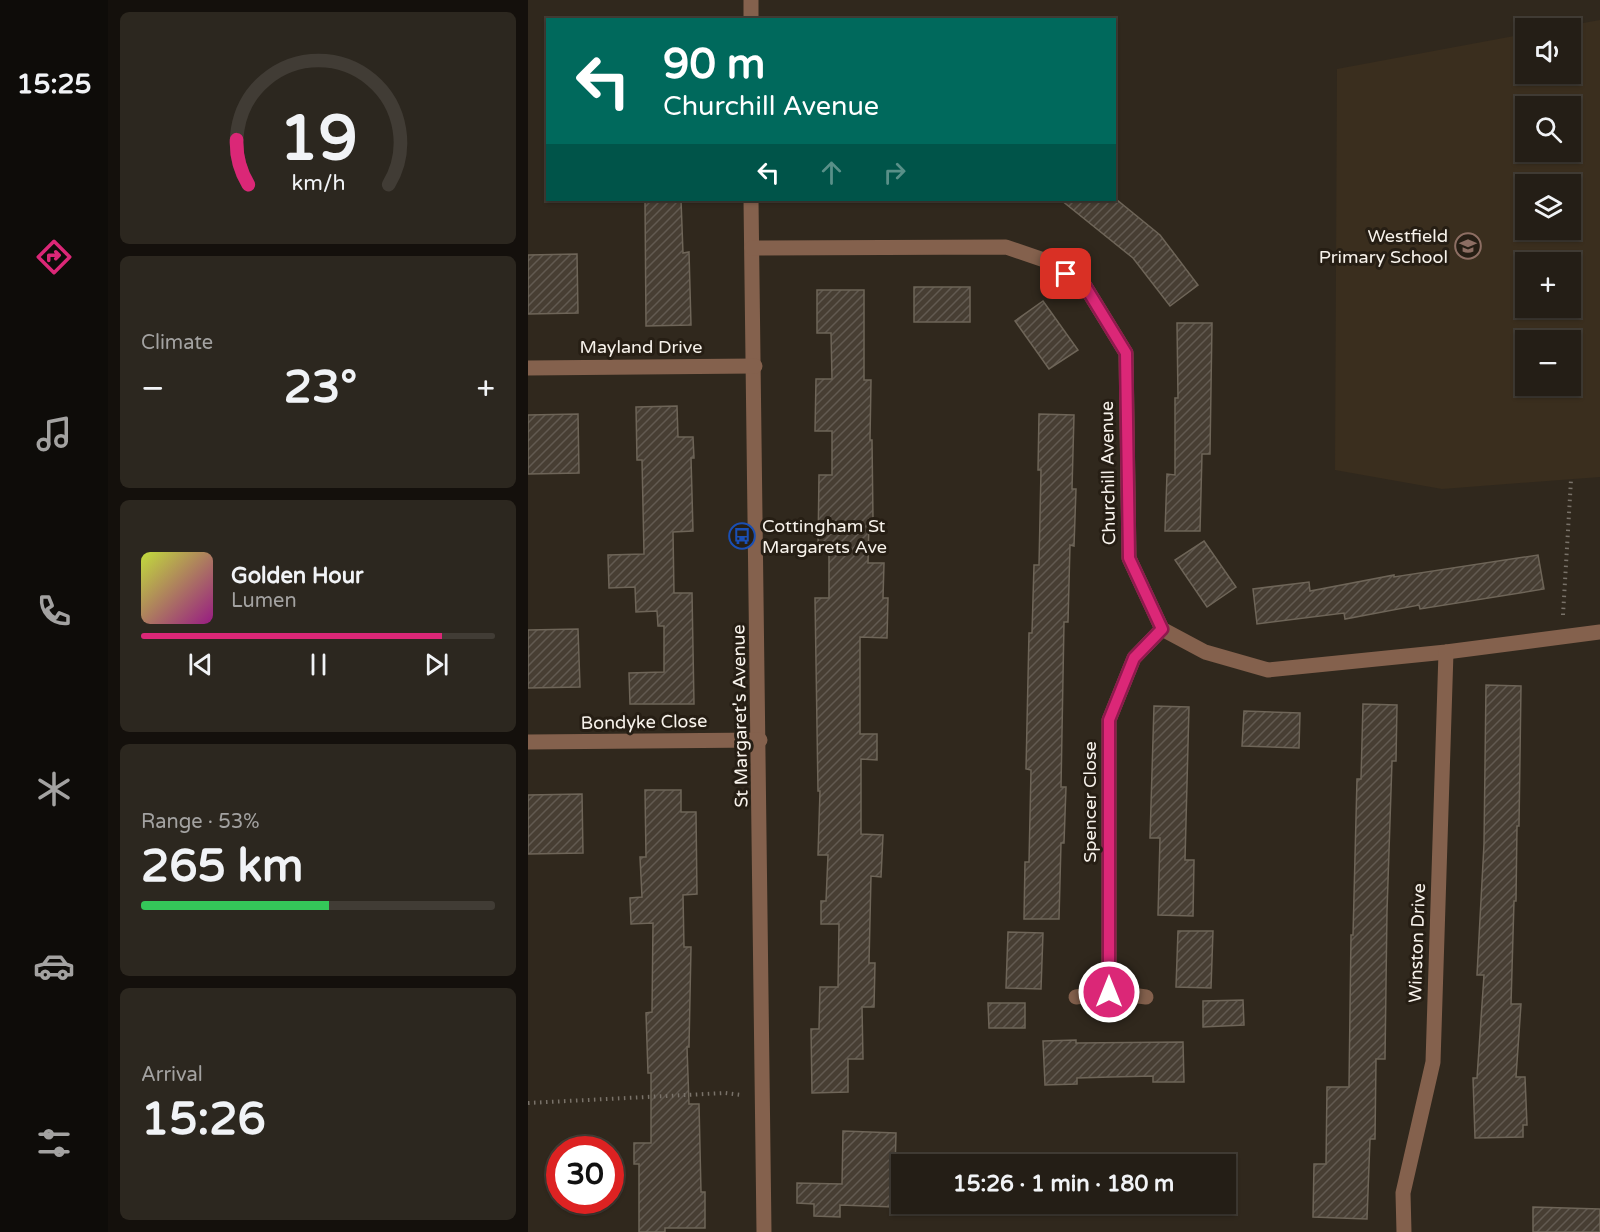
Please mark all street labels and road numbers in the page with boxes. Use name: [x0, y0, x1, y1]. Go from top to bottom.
street label: Mayland Drive: [580, 336, 702, 358]
street label: Churchill Avenue: [1096, 401, 1120, 545]
street label: St Margaret's Avenue: [727, 624, 753, 808]
street label: Bondyke Close: [581, 710, 707, 734]
street label: Spencer Close: [1079, 741, 1101, 863]
street label: Winston Drive: [1404, 883, 1430, 1003]

